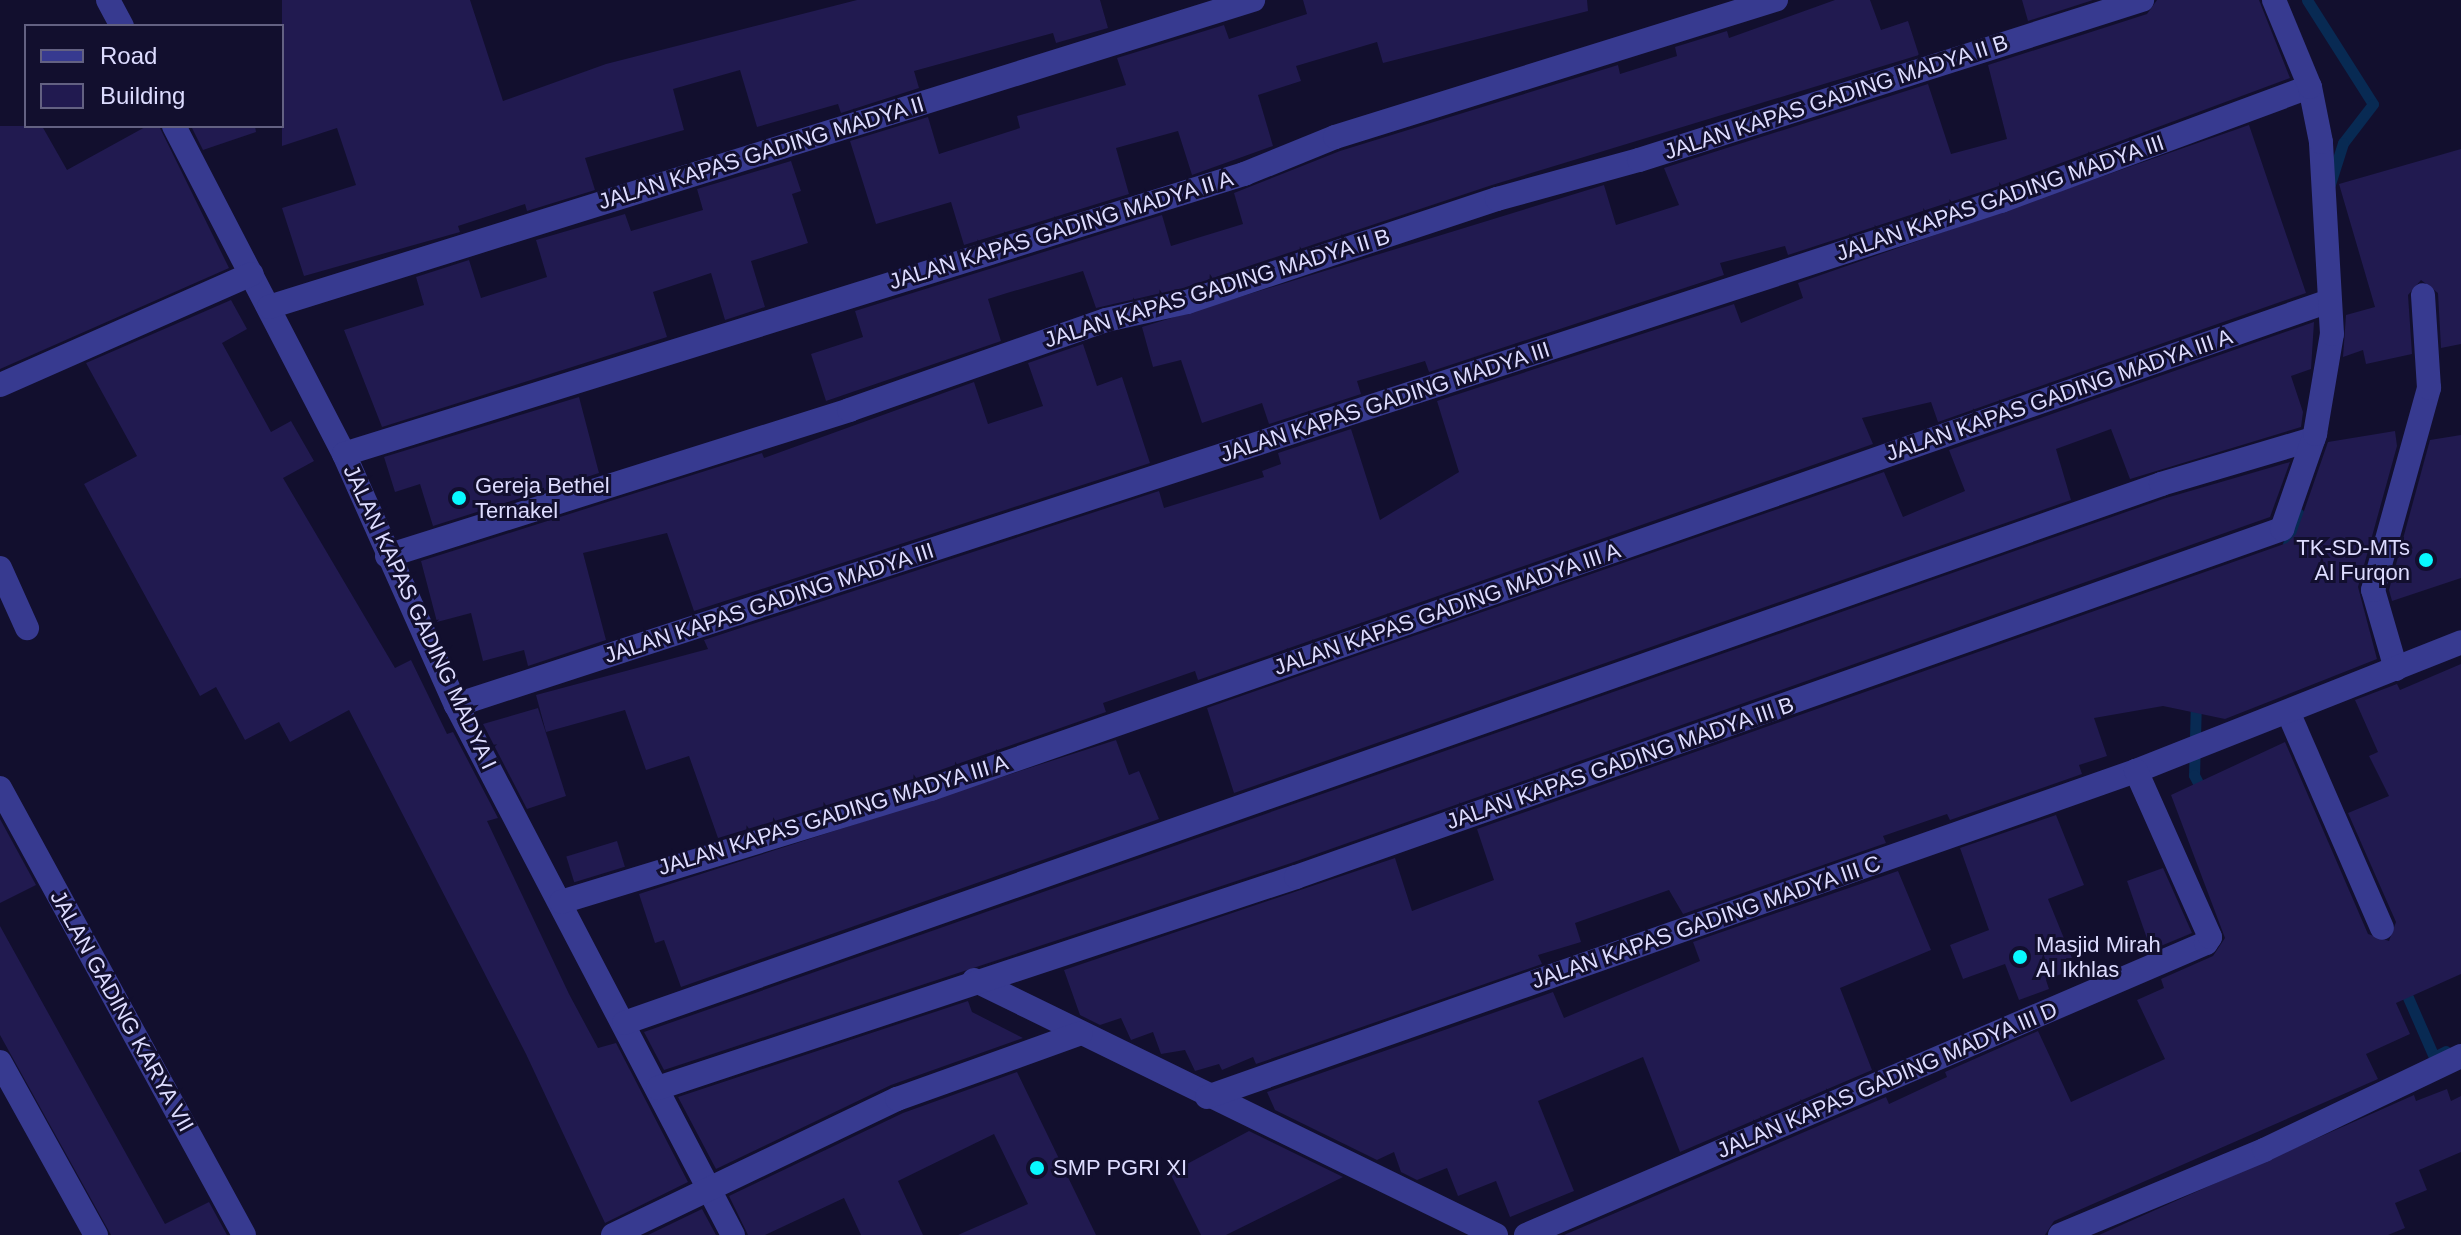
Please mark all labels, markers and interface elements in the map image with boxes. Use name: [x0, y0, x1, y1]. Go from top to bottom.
legend: [24, 24, 284, 128]
street label: JALAN KAPAS GADING MADYA II B: [1660, 29, 2012, 165]
text: Road: [100, 42, 157, 69]
text: Building: [100, 82, 185, 109]
street label: JALAN KAPAS GADING MADYA II: [594, 91, 928, 215]
street label: JALAN KAPAS GADING MADYA III: [1832, 129, 2168, 267]
street label: JALAN KAPAS GADING MADYA II A: [885, 165, 1237, 295]
street label: JALAN KAPAS GADING MADYA II B: [1041, 223, 1393, 353]
street label: JALAN KAPAS GADING MADYA III A: [1881, 323, 2237, 467]
street label: JALAN KAPAS GADING MADYA III: [1216, 336, 1554, 468]
street label: JALAN KAPAS GADING MADYA I: [337, 460, 503, 774]
place label: Gereja Bethel Ternakel: [475, 472, 610, 524]
marker: Gereja Bethel Ternakel: [450, 489, 468, 507]
place label: TK-SD-MTs Al Furqon: [2296, 534, 2410, 586]
street label: JALAN KAPAS GADING MADYA III: [600, 537, 938, 669]
street label: JALAN KAPAS GADING MADYA III A: [1269, 537, 1625, 681]
marker: TK-SD-MTs Al Furqon: [2417, 551, 2435, 569]
street label: JALAN KAPAS GADING MADYA III B: [1442, 691, 1798, 835]
street label: JALAN KAPAS GADING MADYA III A: [654, 749, 1012, 881]
street label: JALAN KAPAS GADING MADYA III C: [1528, 850, 1884, 994]
street label: JALAN GADING KARYA VII: [44, 885, 200, 1137]
place label: Masjid Mirah Al Ikhlas: [2036, 931, 2161, 982]
marker: Masjid Mirah Al Ikhlas: [2011, 948, 2029, 966]
street label: JALAN KAPAS GADING MADYA III D: [1712, 996, 2062, 1164]
place label: SMP PGRI XI: [1053, 1155, 1187, 1181]
marker: SMP PGRI XI: [1028, 1159, 1046, 1177]

